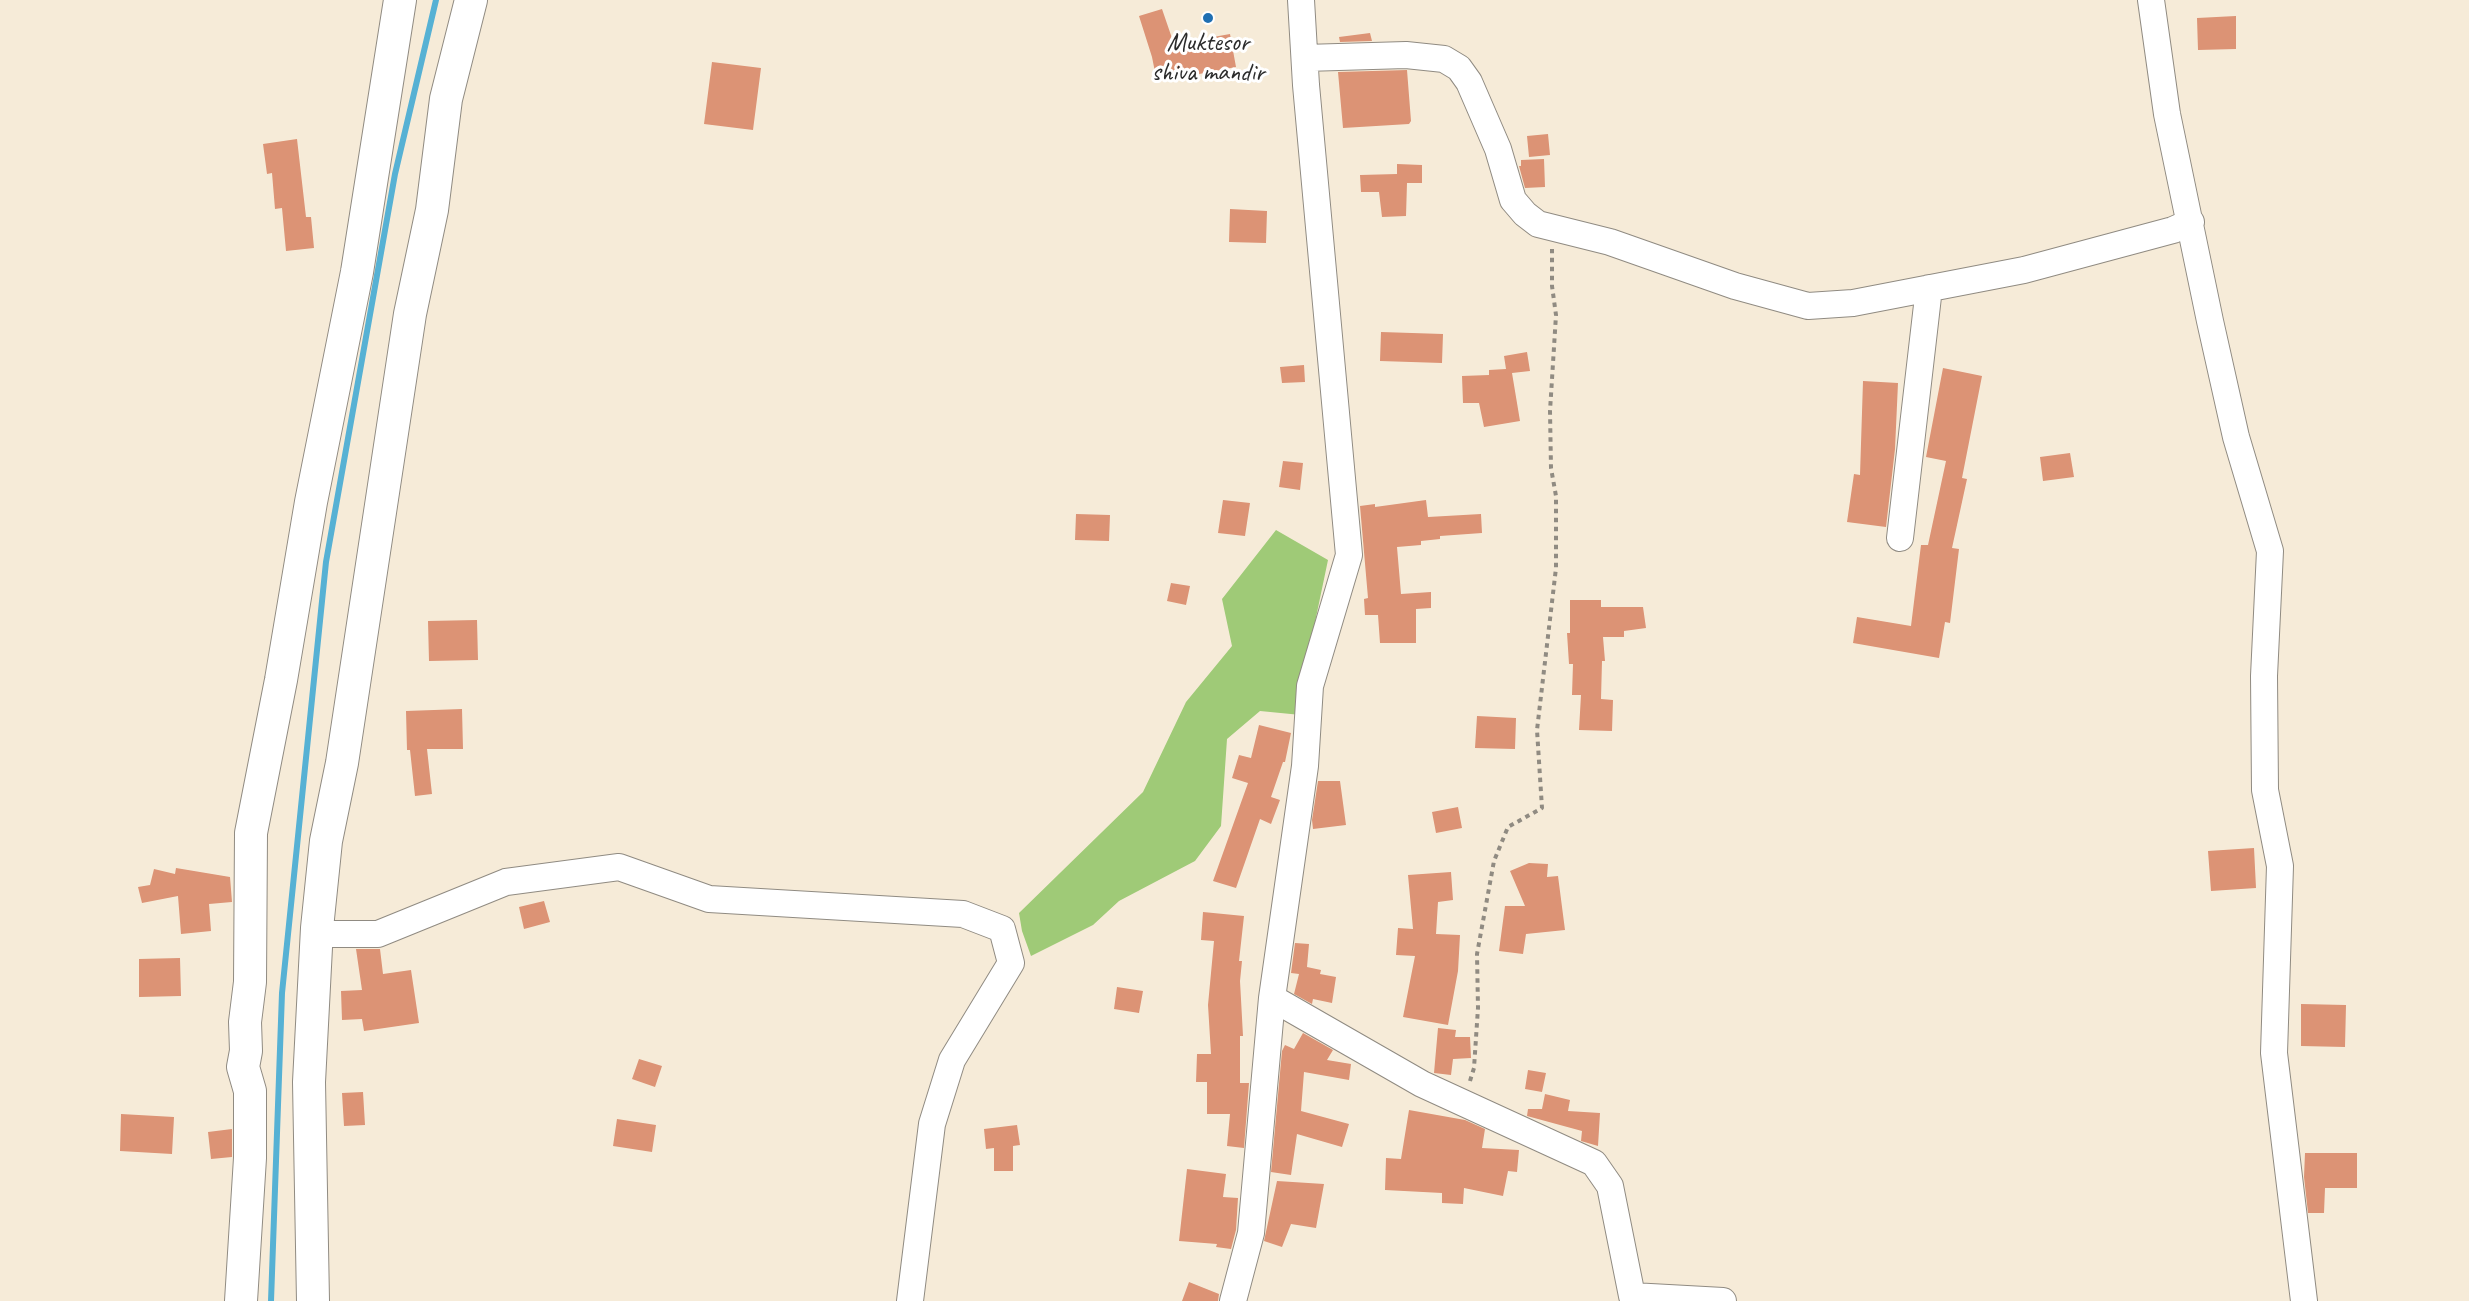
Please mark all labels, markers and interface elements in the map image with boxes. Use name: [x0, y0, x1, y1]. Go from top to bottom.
marker: Muktesor shiva mandir: [1201, 11, 1215, 25]
place label: Muktesor shiva mandir: [1152, 27, 1264, 88]

